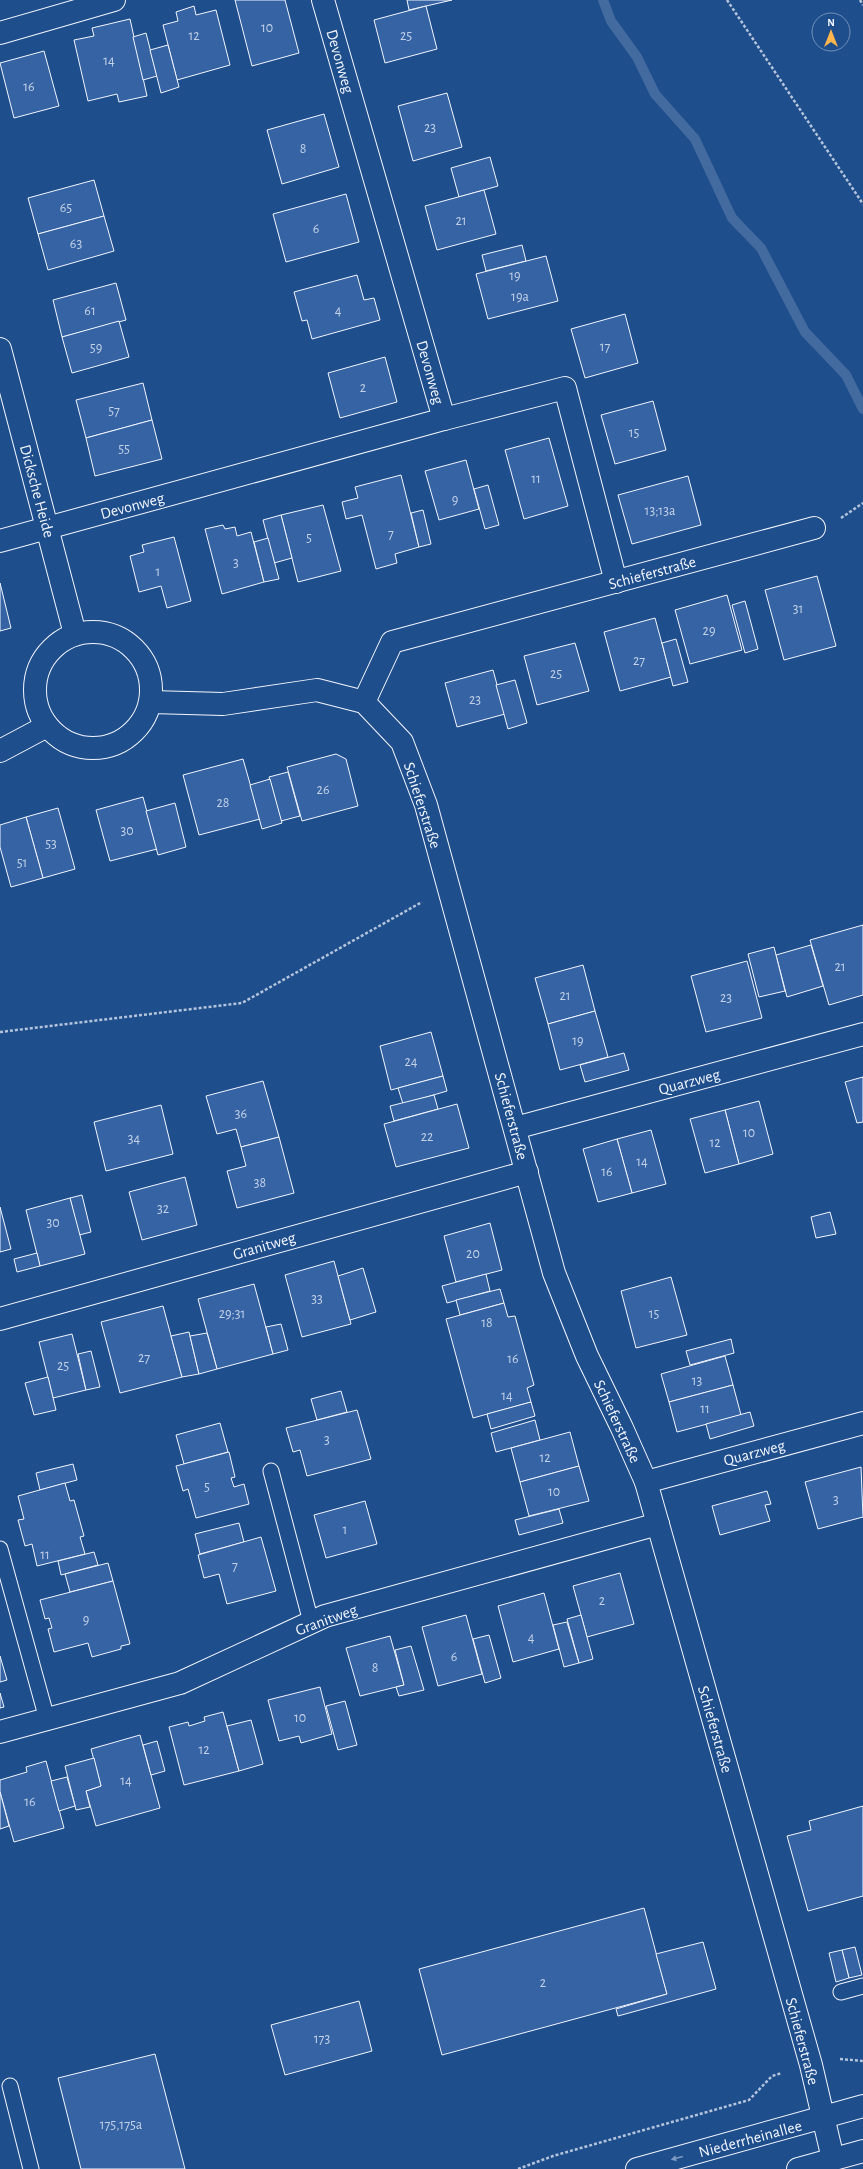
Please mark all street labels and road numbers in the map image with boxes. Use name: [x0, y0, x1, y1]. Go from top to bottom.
street label: Devonweg: [323, 28, 357, 95]
street label: Devonweg: [413, 339, 447, 406]
street label: Dicksche Heide: [17, 443, 57, 540]
street label: Devonweg: [99, 490, 166, 522]
street label: Schieferstraße: [607, 554, 698, 592]
street label: Schieferstraße: [401, 760, 444, 850]
street label: Quarzweg: [657, 1066, 722, 1099]
street label: Schieferstraße: [492, 1071, 530, 1162]
street label: Granitweg: [231, 1229, 298, 1263]
street label: Schieferstraße: [591, 1377, 643, 1465]
street label: Quarzweg: [722, 1437, 787, 1470]
street label: Granitweg: [293, 1601, 359, 1638]
street label: Schieferstraße: [695, 1684, 735, 1775]
street label: Schieferstraße: [783, 1996, 821, 2087]
street label: Niederrheinallee: [697, 2118, 804, 2160]

